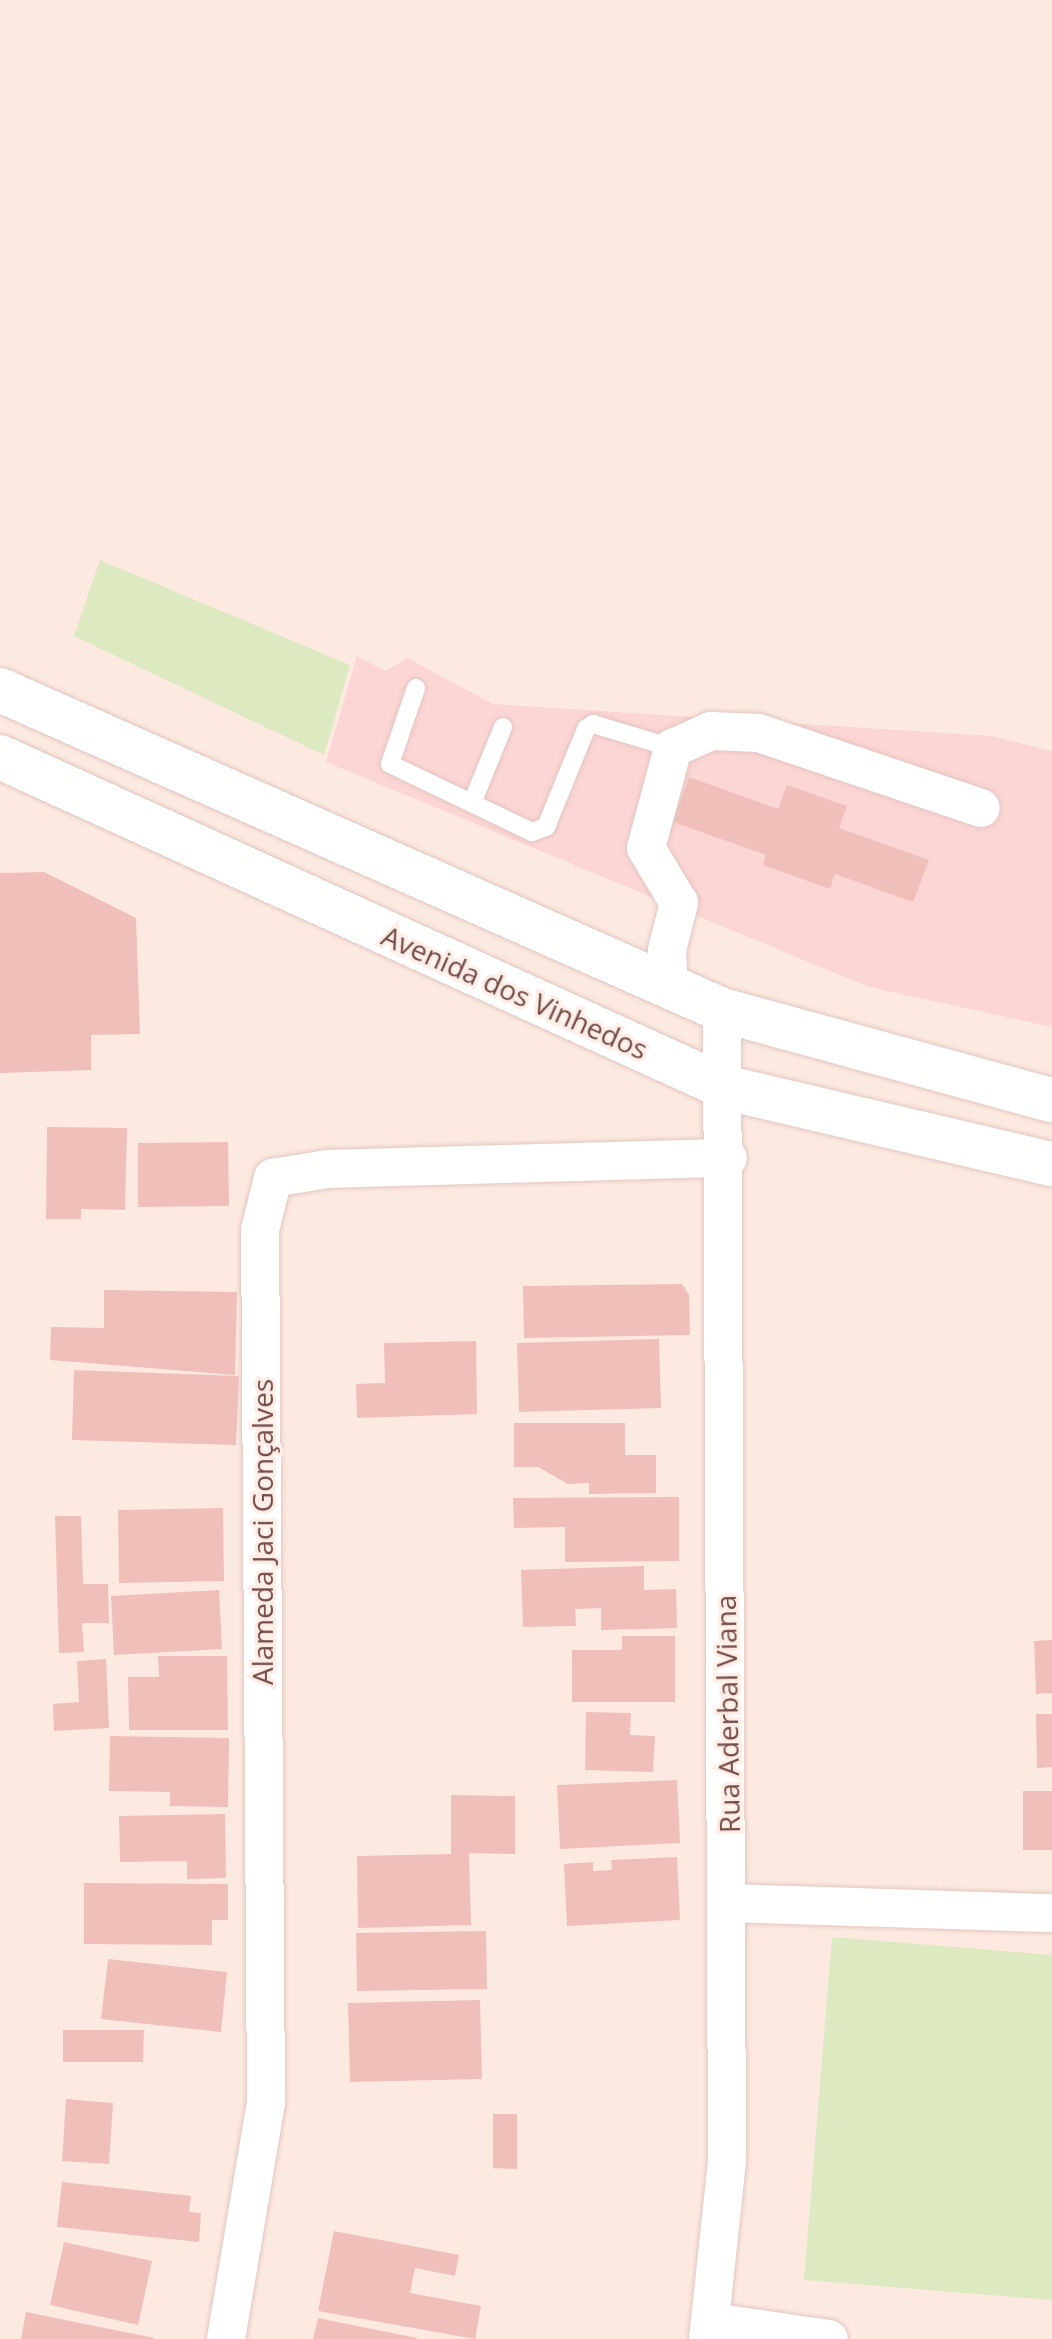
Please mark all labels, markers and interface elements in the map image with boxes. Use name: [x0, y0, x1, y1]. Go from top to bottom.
street label: Avenida dos Vinhedos: [377, 918, 653, 1066]
street label: Alameda Jaci Gonçalves: [245, 1379, 279, 1685]
street label: Rua Aderbal Viana: [708, 1595, 746, 1833]

